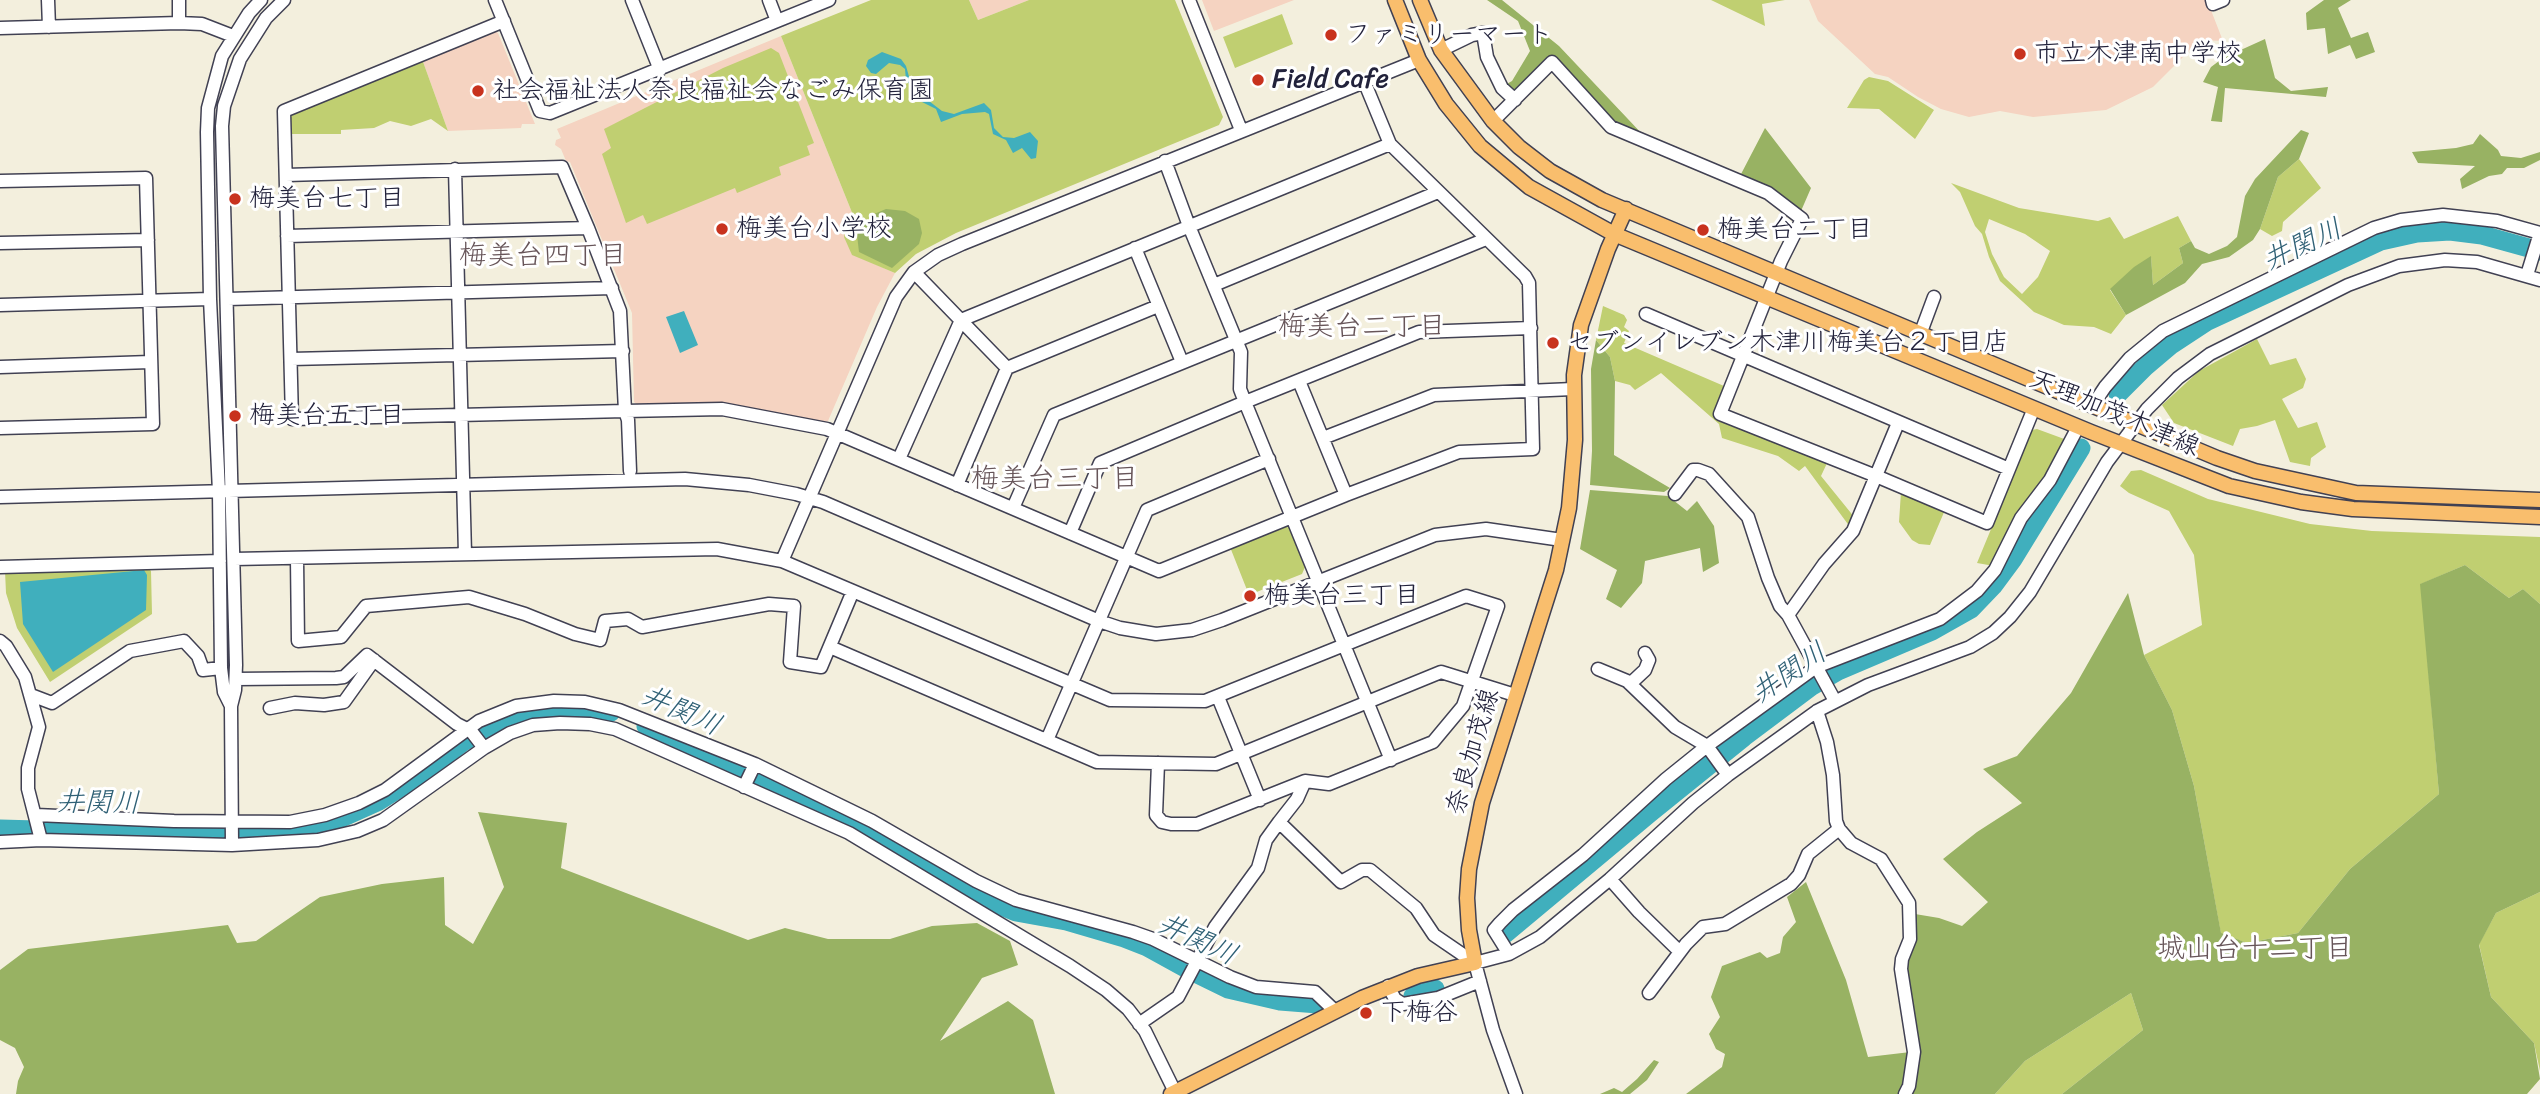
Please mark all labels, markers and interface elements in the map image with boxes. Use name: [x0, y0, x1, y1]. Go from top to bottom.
place label: ファミリーマート: [1345, 19, 1553, 51]
marker: ファミリーマート: [1323, 27, 1339, 43]
place label: 市立木津南中学校: [2034, 38, 2242, 70]
marker: 市立木津南中学校: [2012, 46, 2028, 62]
place label: Field Cafe: [1272, 64, 1389, 96]
marker: Field Cafe: [1250, 72, 1266, 88]
place label: 社会福祉法人奈良福祉会なごみ保育園: [492, 75, 934, 107]
marker: 社会福祉法人奈良福祉会なごみ保育園: [470, 83, 486, 99]
place label: 梅美台七丁目: [249, 183, 405, 215]
marker: 梅美台七丁目: [227, 191, 243, 207]
place label: 梅美台小学校: [736, 213, 892, 245]
water label: 井関川: [2258, 213, 2348, 279]
place label: 梅美台二丁目: [1717, 214, 1873, 246]
marker: 梅美台小学校: [714, 221, 730, 237]
marker: 梅美台二丁目: [1695, 222, 1711, 238]
district label: 梅美台四丁目: [459, 240, 627, 274]
district label: 梅美台二丁目: [1278, 311, 1446, 345]
place label: セブンイレブン木津川梅美台２丁目店: [1567, 327, 2009, 359]
marker: セブンイレブン木津川梅美台２丁目店: [1545, 335, 1561, 351]
street label: 天理加茂木津線: [2024, 364, 2204, 464]
place label: 梅美台五丁目: [249, 400, 405, 432]
marker: 梅美台五丁目: [227, 408, 243, 424]
district label: 梅美台三丁目: [971, 463, 1139, 497]
place label: 梅美台三丁目: [1264, 580, 1420, 612]
marker: 梅美台三丁目: [1242, 588, 1258, 604]
water label: 井関川: [1746, 637, 1834, 711]
water label: 井関川: [636, 680, 726, 744]
street label: 奈良加茂線: [1441, 685, 1507, 819]
water label: 井関川: [56, 786, 140, 822]
water label: 井関川: [1152, 908, 1242, 974]
district label: 城山台十二丁目: [2157, 933, 2353, 967]
place label: 下梅谷: [1380, 997, 1458, 1029]
marker: 下梅谷: [1358, 1005, 1374, 1021]

